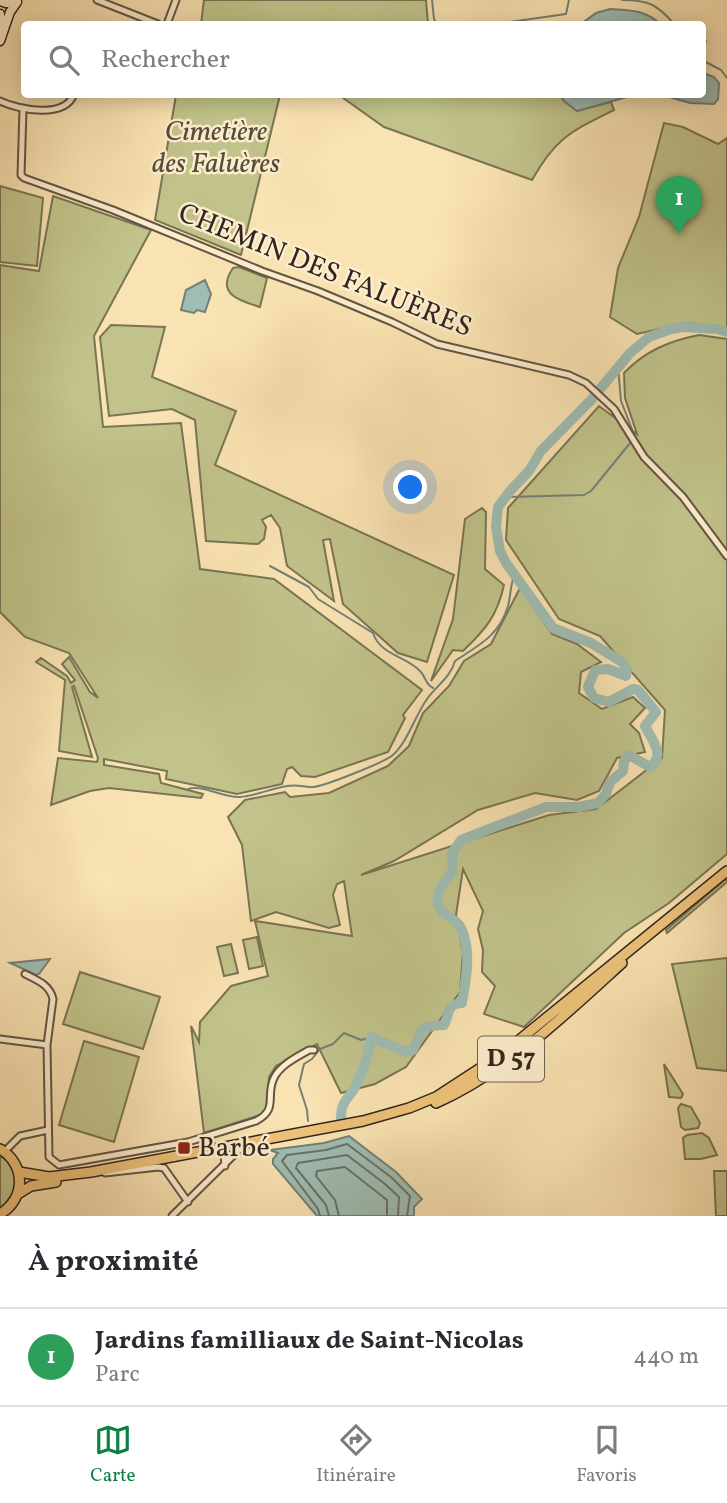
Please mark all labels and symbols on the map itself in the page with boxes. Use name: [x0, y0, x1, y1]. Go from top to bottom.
park label: Cimetière des Faluères: [152, 113, 280, 184]
pin: 1: [656, 176, 702, 234]
street label: CHEMIN DES FALUÈRES: [172, 194, 478, 348]
your location: [393, 470, 427, 504]
road number: D 57: [478, 1036, 544, 1082]
place label: Barbé: [198, 1129, 270, 1168]
marker: Barbé: [176, 1140, 192, 1156]

